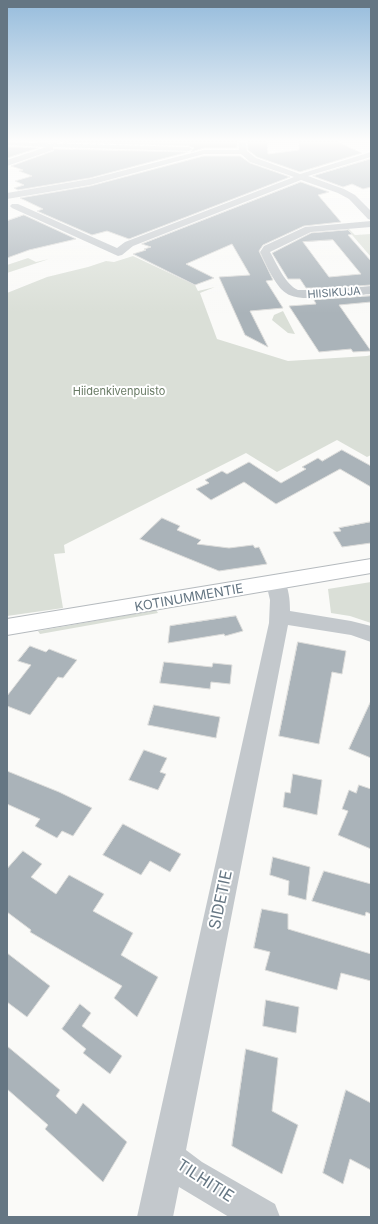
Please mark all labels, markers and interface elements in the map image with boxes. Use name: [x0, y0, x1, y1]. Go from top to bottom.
street label: HIISIKUJA: [307, 285, 361, 301]
park label: Hiidenkivenpuisto: [73, 385, 165, 399]
street label: KOTINUMMENTIE: [133, 581, 245, 615]
street label: SIDETIE: [205, 869, 237, 931]
street label: TILHITIE: [173, 1155, 237, 1207]

